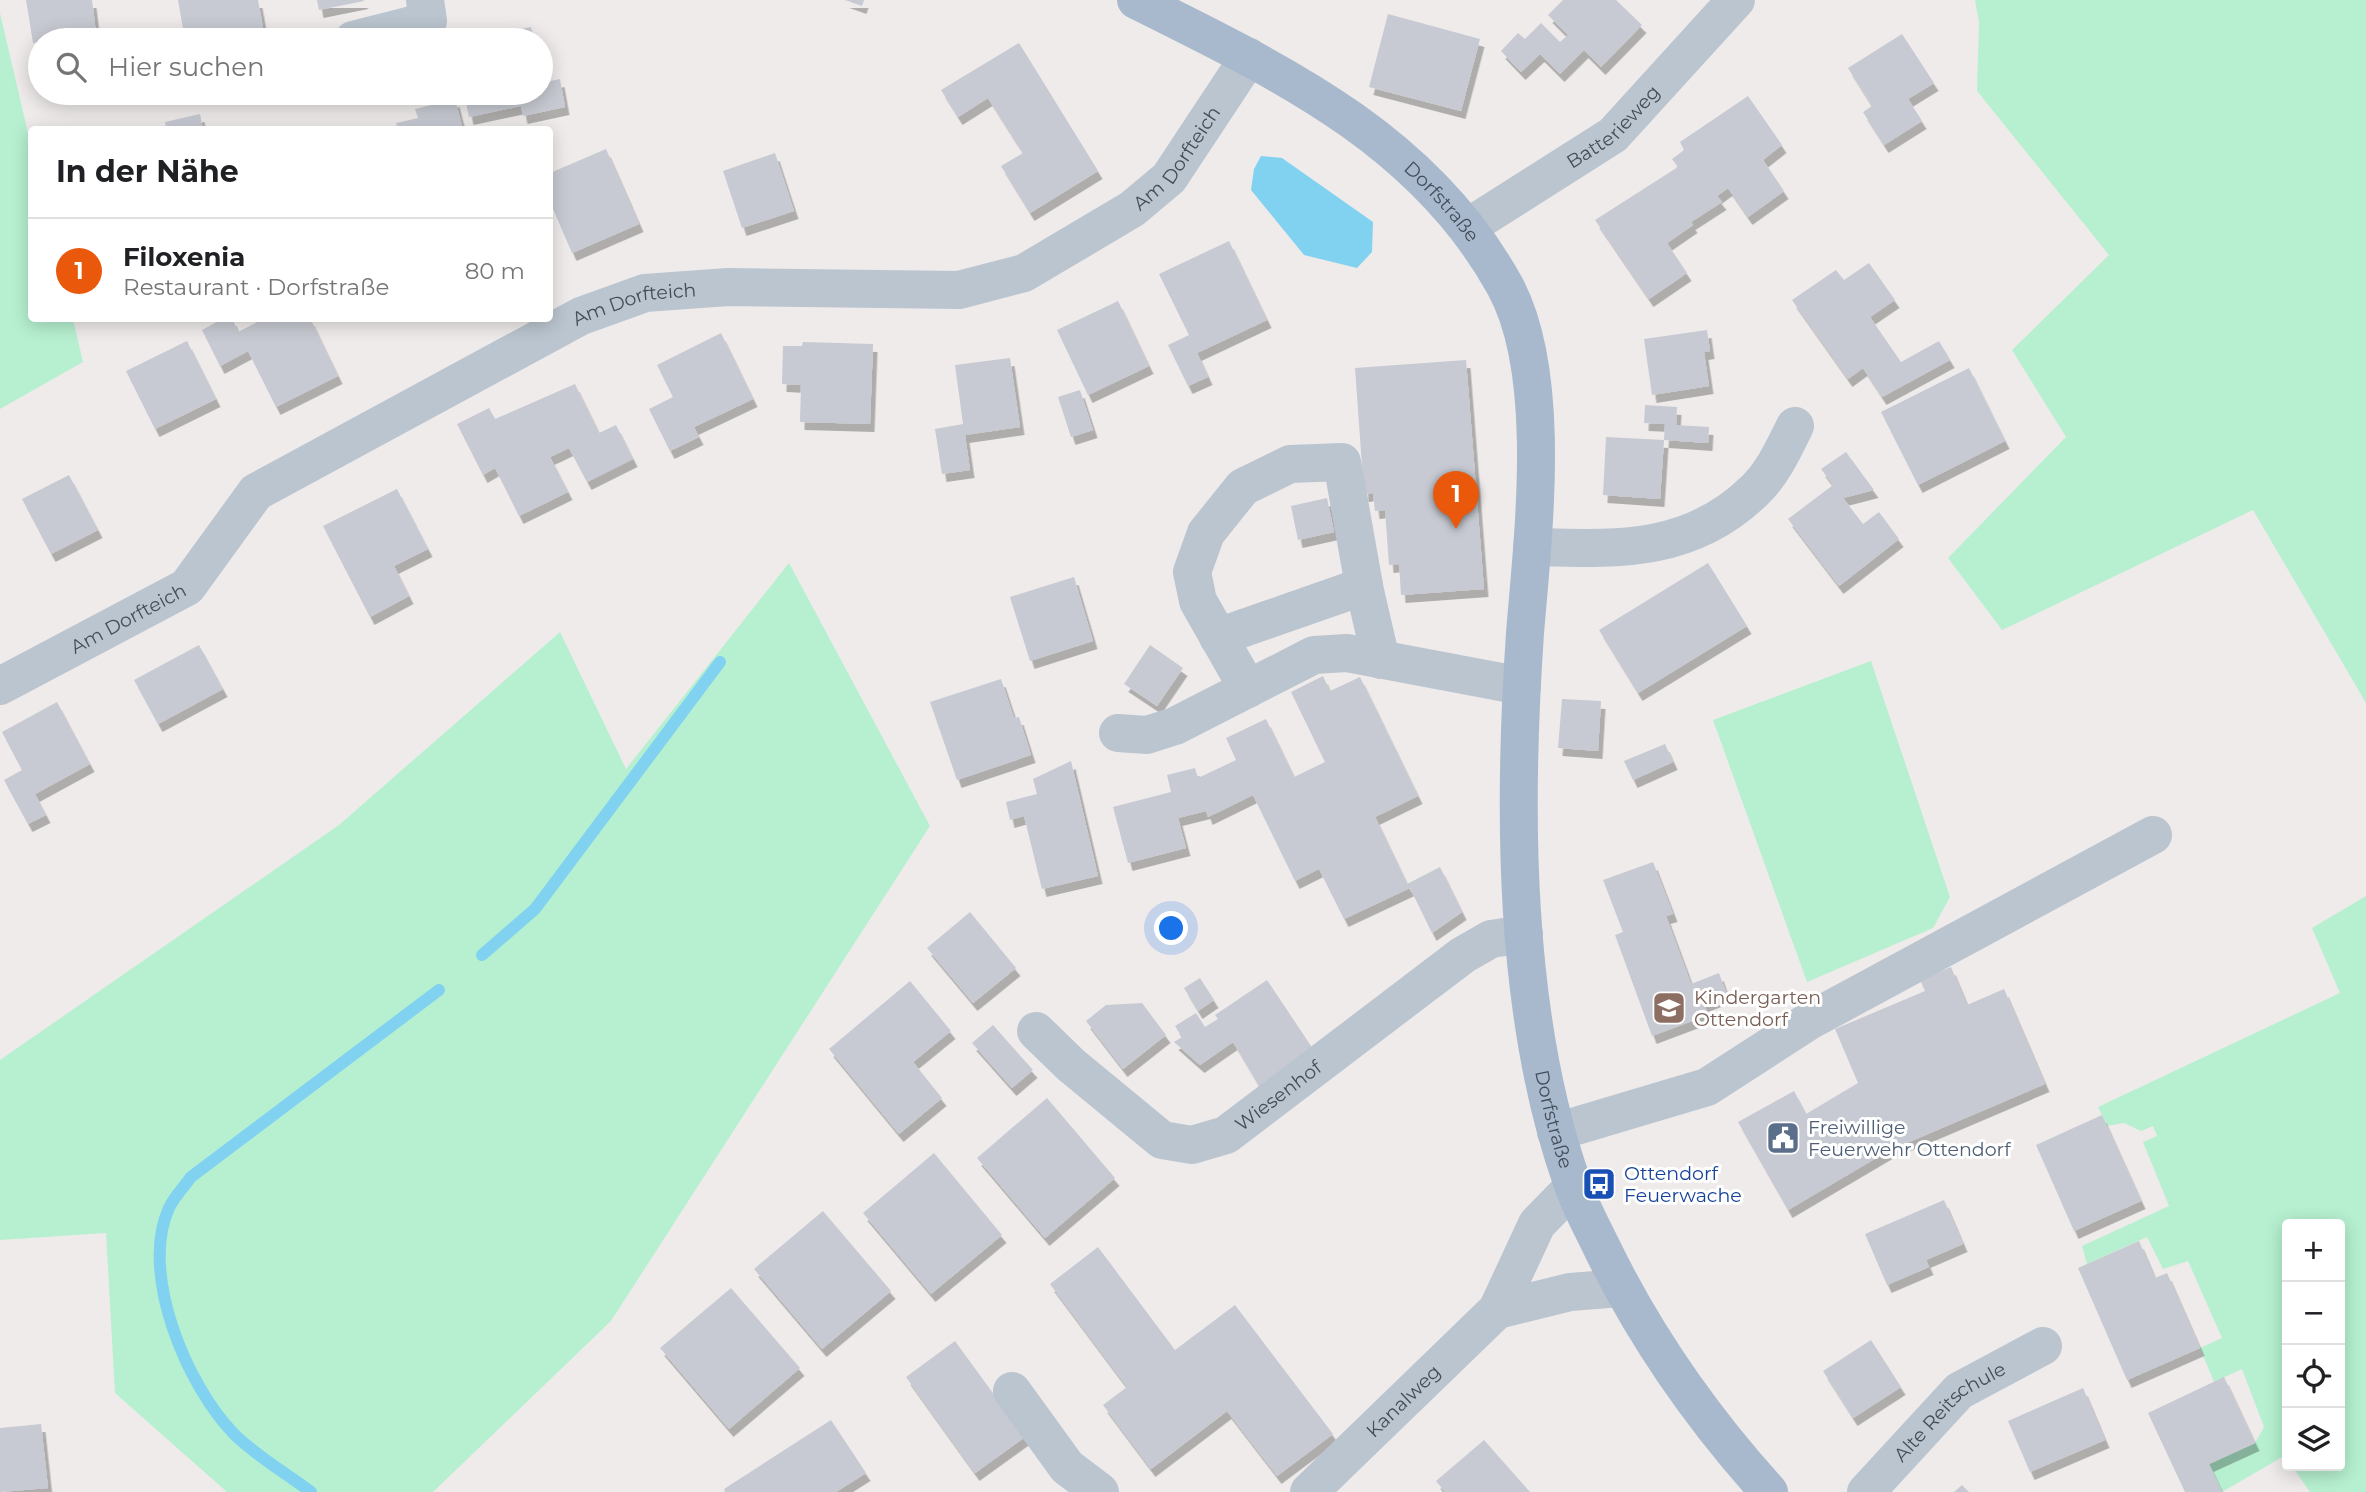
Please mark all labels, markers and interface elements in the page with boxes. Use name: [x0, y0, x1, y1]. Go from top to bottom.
search box: [28, 28, 553, 105]
icon: search: [52, 48, 90, 86]
text: Hier suchen: [108, 51, 265, 83]
street label: Batterieweg: [1562, 80, 1664, 173]
street label: Am Dorfteich: [1128, 102, 1225, 215]
text: In der Nähe: [56, 153, 239, 190]
street label: Dorfstraße: [1400, 156, 1485, 246]
text: Filoxenia: [123, 241, 245, 273]
text: 1: [74, 257, 84, 285]
text: 80 m: [465, 257, 525, 285]
text: Restaurant · Dorfstraße: [123, 273, 389, 301]
street label: Am Dorfteich: [568, 278, 697, 330]
pin: 1: [1433, 471, 1479, 529]
street label: Am Dorfteich: [66, 578, 190, 658]
your location: [1154, 911, 1188, 945]
place label: Kindergarten Ottendorf: [1694, 986, 1821, 1031]
school or university icon: Kindergarten Ottendorf: [1650, 989, 1688, 1027]
street label: Wiesenhof: [1230, 1054, 1327, 1136]
street label: Dorfstraße: [1531, 1068, 1578, 1171]
place label: Freiwillige Feuerwehr Ottendorf: [1808, 1116, 2012, 1161]
public building icon: Freiwillige Feuerwehr Ottendorf: [1764, 1119, 1802, 1157]
place label: Ottendorf Feuerwache: [1624, 1162, 1742, 1207]
bus stop icon: Ottendorf Feuerwache: [1580, 1165, 1618, 1203]
map controls: [2282, 1219, 2345, 1471]
button: +: [2282, 1219, 2345, 1282]
button: −: [2282, 1282, 2345, 1345]
button: locate: [2282, 1345, 2345, 1408]
street label: Alte Reitschule: [1889, 1357, 2009, 1466]
street label: Kanalweg: [1361, 1360, 1445, 1442]
button: layers: [2282, 1408, 2345, 1471]

